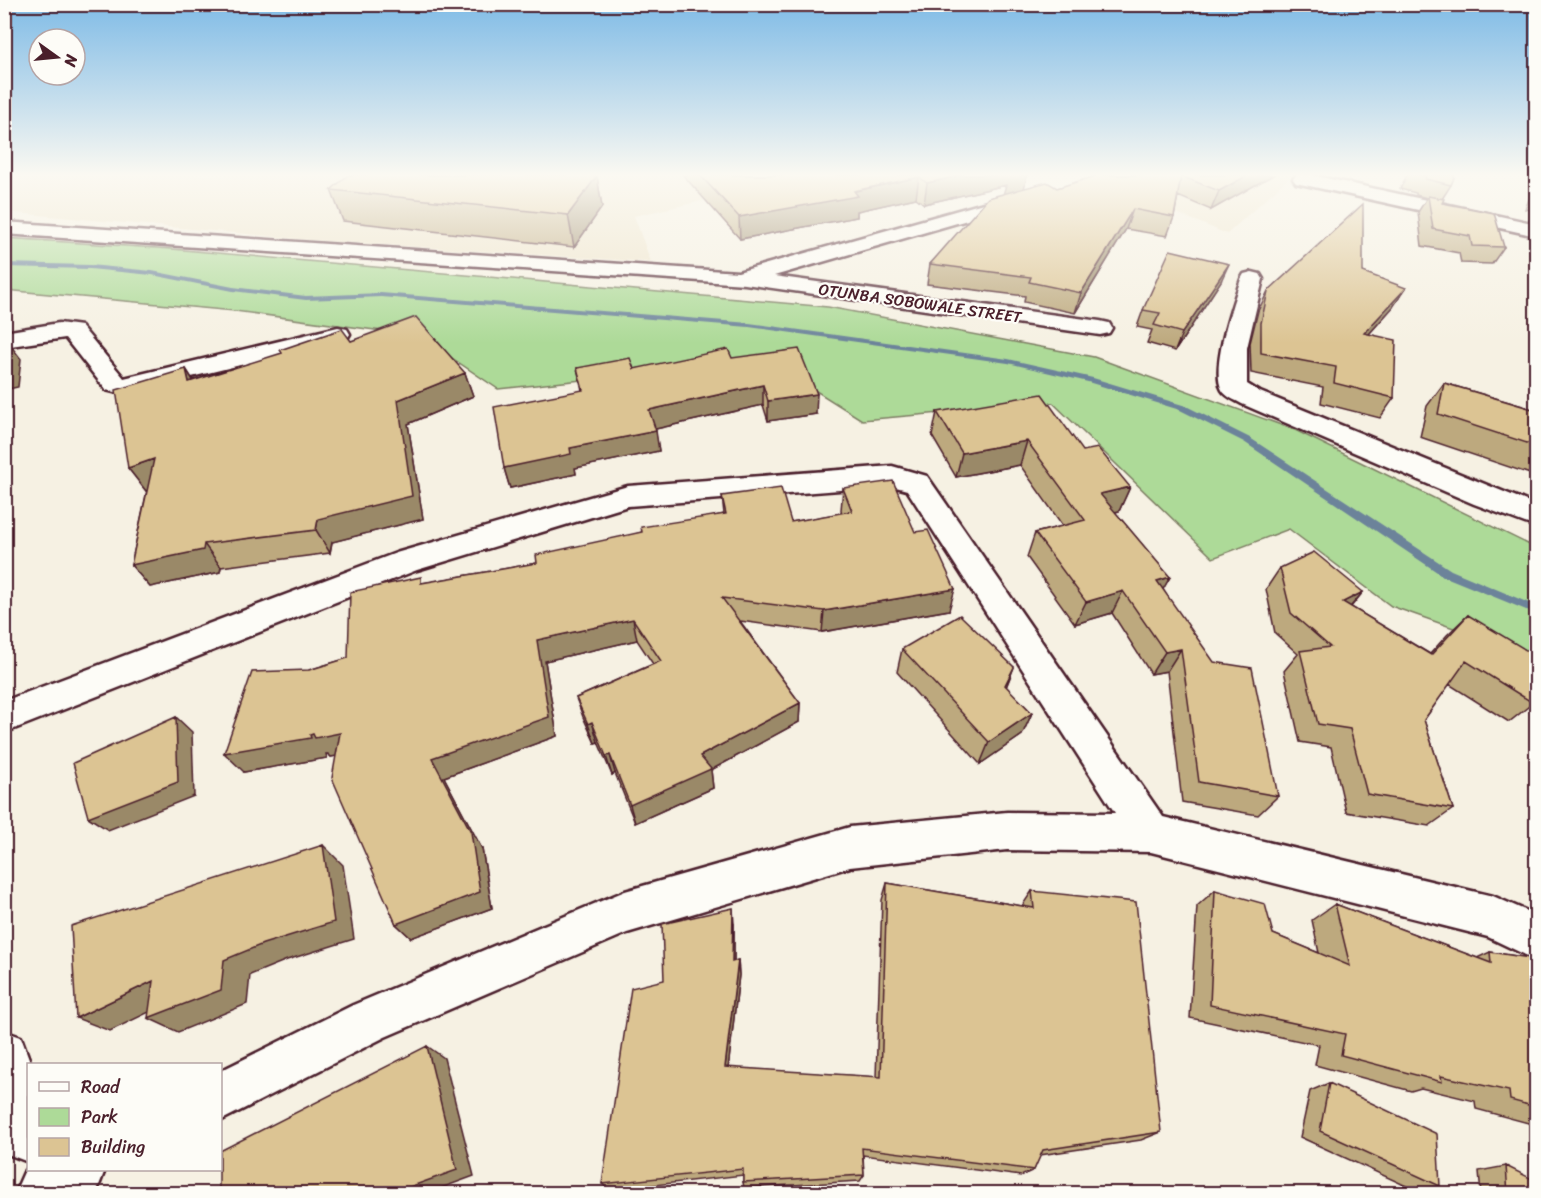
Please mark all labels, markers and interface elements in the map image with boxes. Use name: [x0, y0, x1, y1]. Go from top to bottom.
north arrow: [27, 27, 87, 87]
text: N: [55, 51, 87, 71]
street label: OTUNBA SOBOWALE STREET: [817, 274, 1025, 332]
legend: [27, 1063, 222, 1171]
text: Road: [81, 1071, 121, 1103]
text: Park: [81, 1101, 118, 1133]
text: Building: [81, 1131, 145, 1163]

